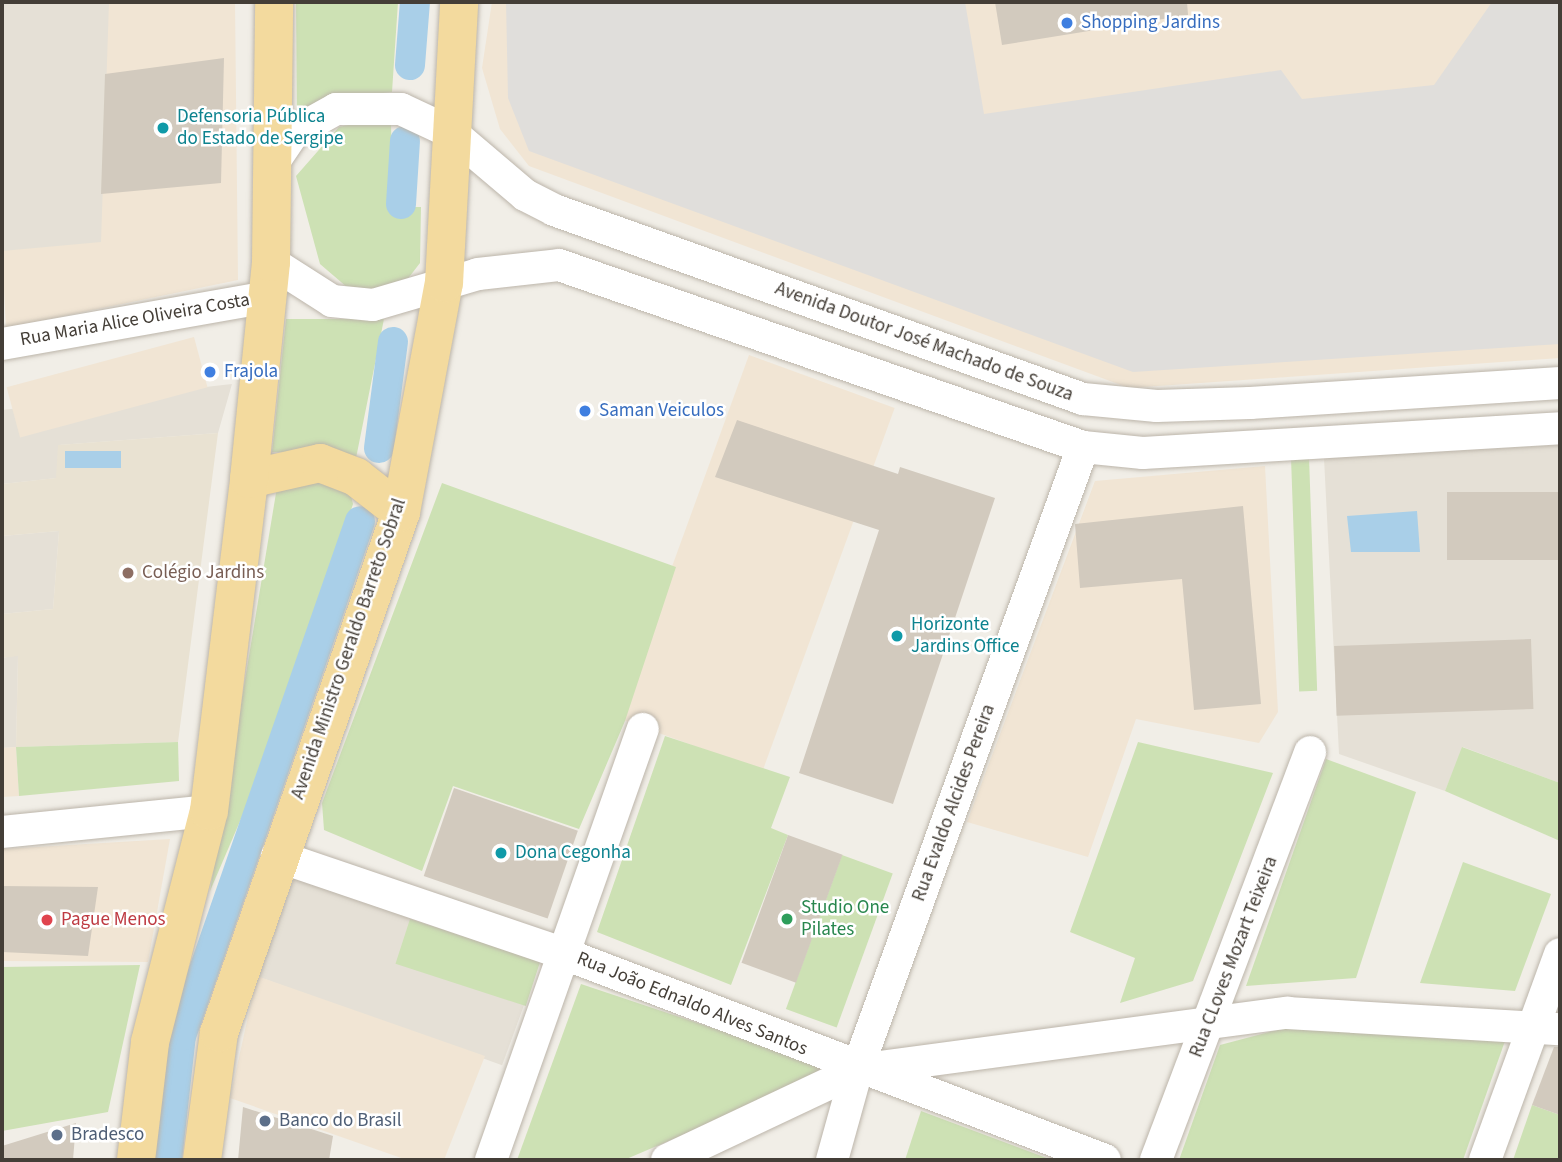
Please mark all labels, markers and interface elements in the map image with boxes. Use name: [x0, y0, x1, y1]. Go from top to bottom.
place label: Shopping Jardins: [1081, 12, 1220, 34]
marker: Shopping Jardins: [1059, 15, 1075, 31]
place label: Defensoria Pública do Estado de Sergipe: [177, 106, 343, 150]
marker: Defensoria Pública do Estado de Sergipe: [155, 120, 171, 136]
street label: Avenida Doutor José Machado de Souza: [772, 277, 1076, 407]
street label: Rua Maria Alice Oliveira Costa: [18, 289, 252, 351]
place label: Frajola: [224, 361, 278, 383]
marker: Frajola: [202, 364, 218, 380]
place label: Saman Veiculos: [599, 400, 724, 422]
marker: Saman Veiculos: [577, 403, 593, 419]
street label: Avenida Ministro Geraldo Barreto Sobral: [287, 496, 411, 802]
place label: Colégio Jardins: [142, 562, 264, 584]
marker: Colégio Jardins: [120, 565, 136, 581]
place label: Horizonte Jardins Office: [911, 614, 1019, 658]
marker: Horizonte Jardins Office: [889, 628, 905, 644]
street label: Rua Evaldo Alcides Pereira: [908, 701, 1000, 905]
place label: Dona Cegonha: [515, 842, 631, 864]
marker: Dona Cegonha: [493, 845, 509, 861]
street label: Rua CLoves Mozart Teixeira: [1185, 853, 1283, 1061]
place label: Studio One Pilates: [801, 897, 889, 941]
place label: Pague Menos: [61, 909, 166, 931]
marker: Studio One Pilates: [779, 911, 795, 927]
marker: Pague Menos: [39, 912, 55, 928]
street label: Rua João Ednaldo Alves Santos: [573, 947, 811, 1061]
place label: Banco do Brasil: [279, 1110, 402, 1132]
marker: Banco do Brasil: [257, 1113, 273, 1129]
place label: Bradesco: [71, 1124, 144, 1146]
marker: Bradesco: [49, 1127, 65, 1143]

